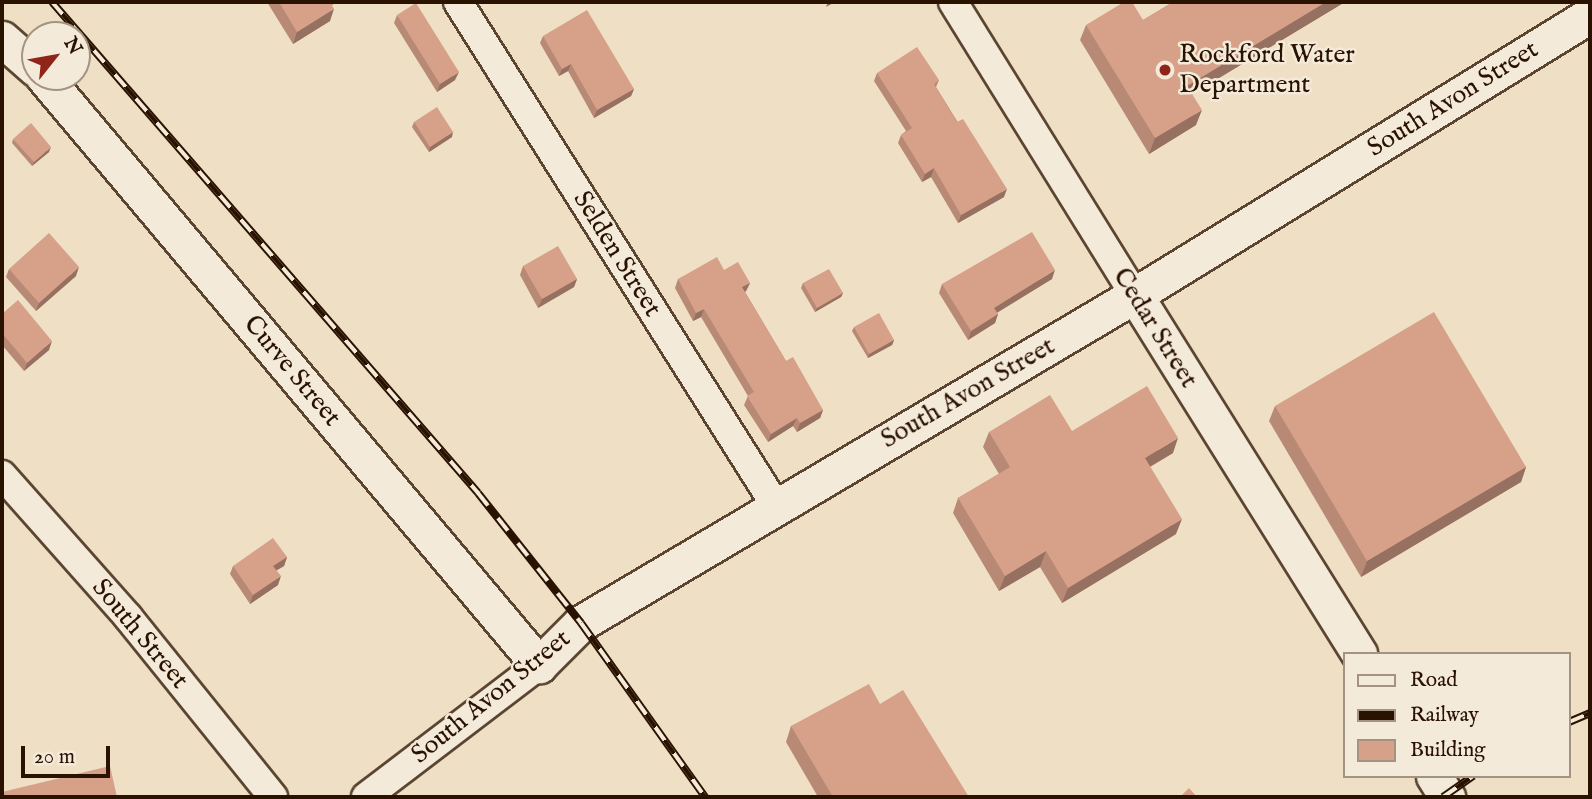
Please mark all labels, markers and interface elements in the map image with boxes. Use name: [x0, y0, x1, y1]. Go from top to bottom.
north arrow: [21, 21, 91, 91]
text: N: [58, 33, 87, 59]
street label: South Avon Street: [1362, 34, 1544, 164]
place label: Rockford Water Department: [1179, 39, 1355, 100]
marker: Rockford Water Department: [1157, 62, 1173, 78]
street label: Selden Street: [566, 185, 668, 323]
street label: Cedar Street: [1106, 262, 1204, 394]
street label: Curve Street: [237, 309, 347, 433]
street label: South Avon Street: [876, 331, 1060, 455]
street label: South Street: [85, 573, 195, 695]
street label: South Avon Street: [405, 623, 577, 771]
legend: [1344, 652, 1571, 778]
text: Road: [1410, 667, 1457, 694]
text: Railway: [1410, 702, 1479, 729]
scale bar: [24, 732, 114, 776]
text: Building: [1410, 737, 1485, 764]
text: 20 m: [34, 744, 75, 771]

